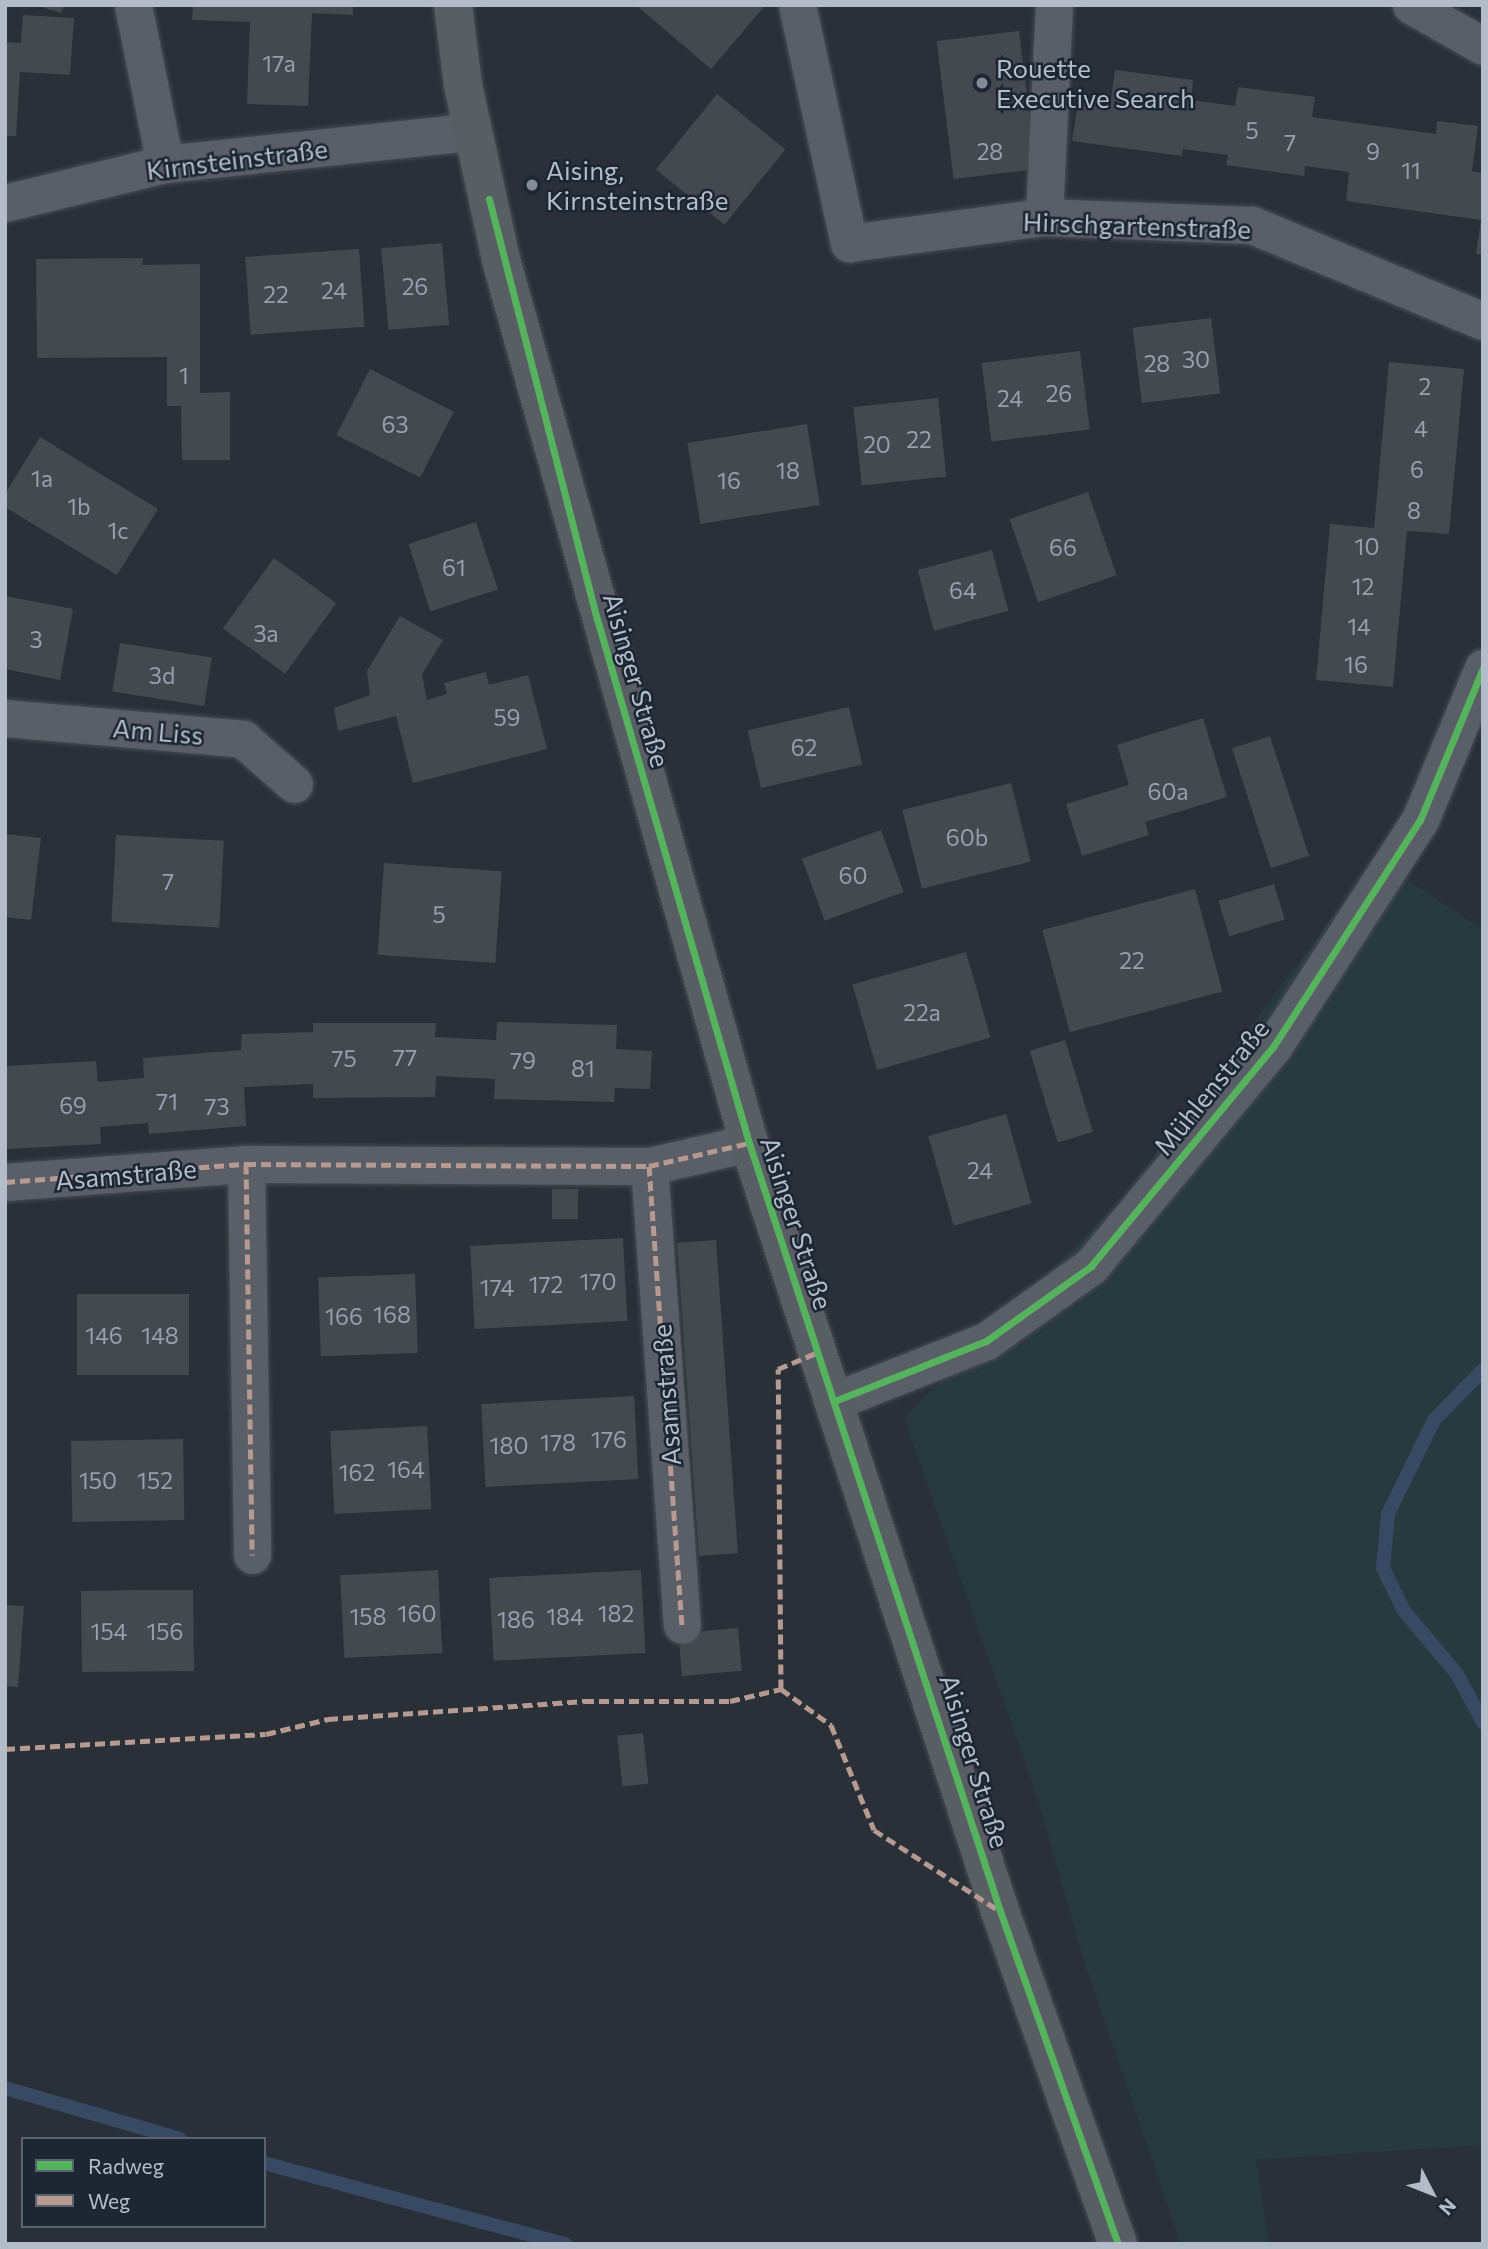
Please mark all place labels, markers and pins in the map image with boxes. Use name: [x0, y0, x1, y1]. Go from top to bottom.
place label: Rouette Executive Search: [996, 52, 1195, 114]
marker: Rouette Executive Search: [974, 75, 990, 91]
place label: Aising, Kirnsteinstraße: [546, 154, 729, 216]
marker: Aising, Kirnsteinstraße: [524, 177, 540, 193]

